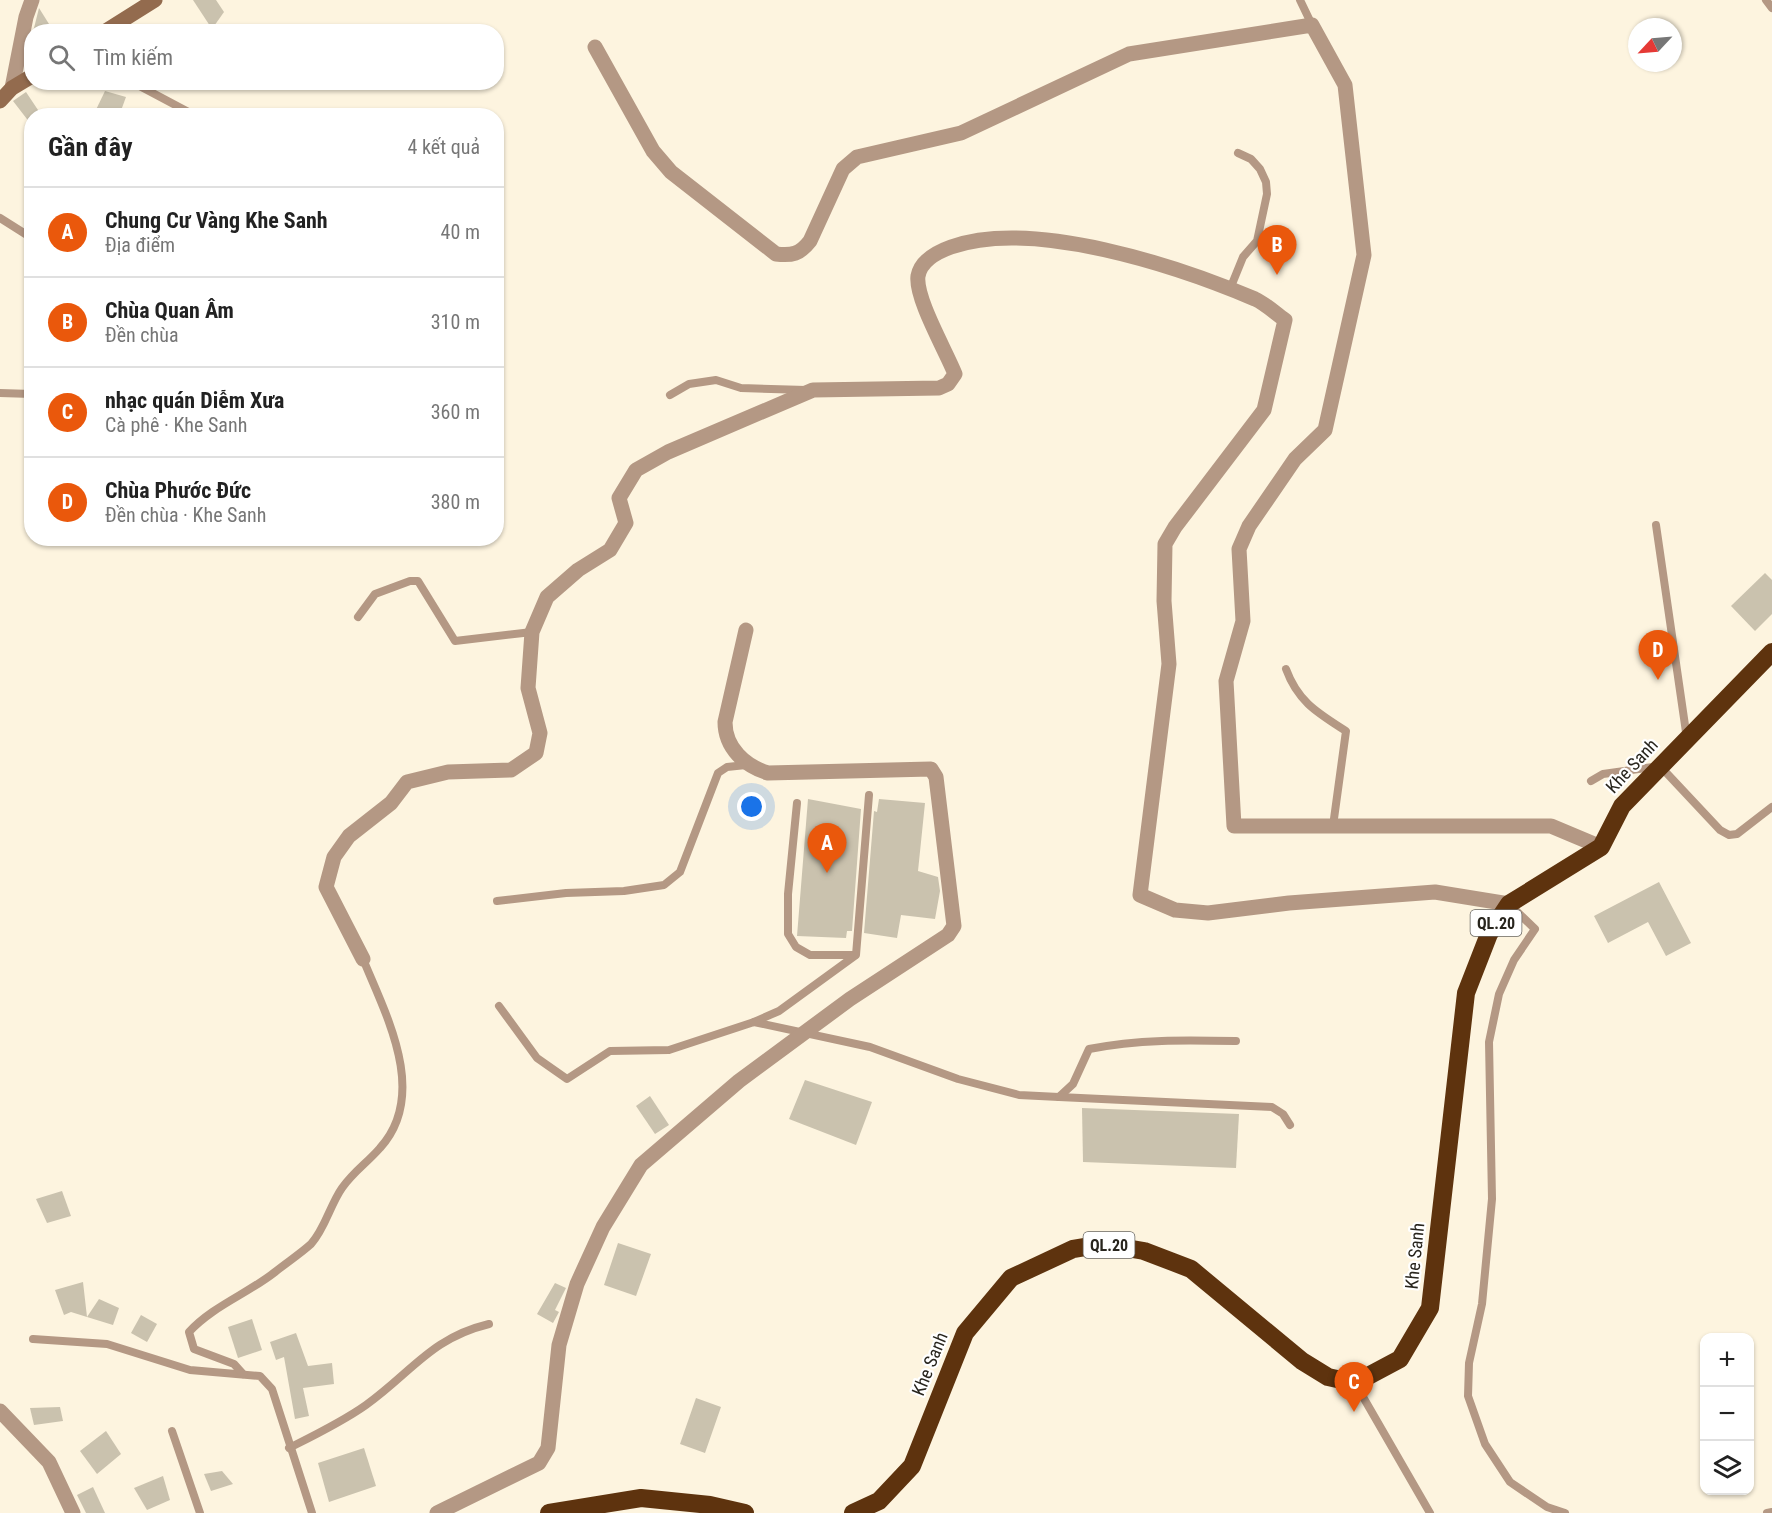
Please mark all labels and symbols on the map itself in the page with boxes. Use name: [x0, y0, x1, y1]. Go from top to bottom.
north arrow: [1628, 18, 1682, 72]
pin: B: [1258, 226, 1296, 275]
pin: D: [1638, 630, 1678, 680]
street label: Khe Sanh: [1601, 734, 1662, 797]
your location: [737, 792, 766, 821]
pin: A: [808, 824, 846, 873]
road number: QL.20: [1470, 910, 1522, 936]
street label: Khe Sanh: [1401, 1222, 1428, 1290]
road number: QL.20: [1084, 1232, 1134, 1258]
street label: Khe Sanh: [907, 1329, 952, 1399]
pin: C: [1334, 1362, 1374, 1412]

